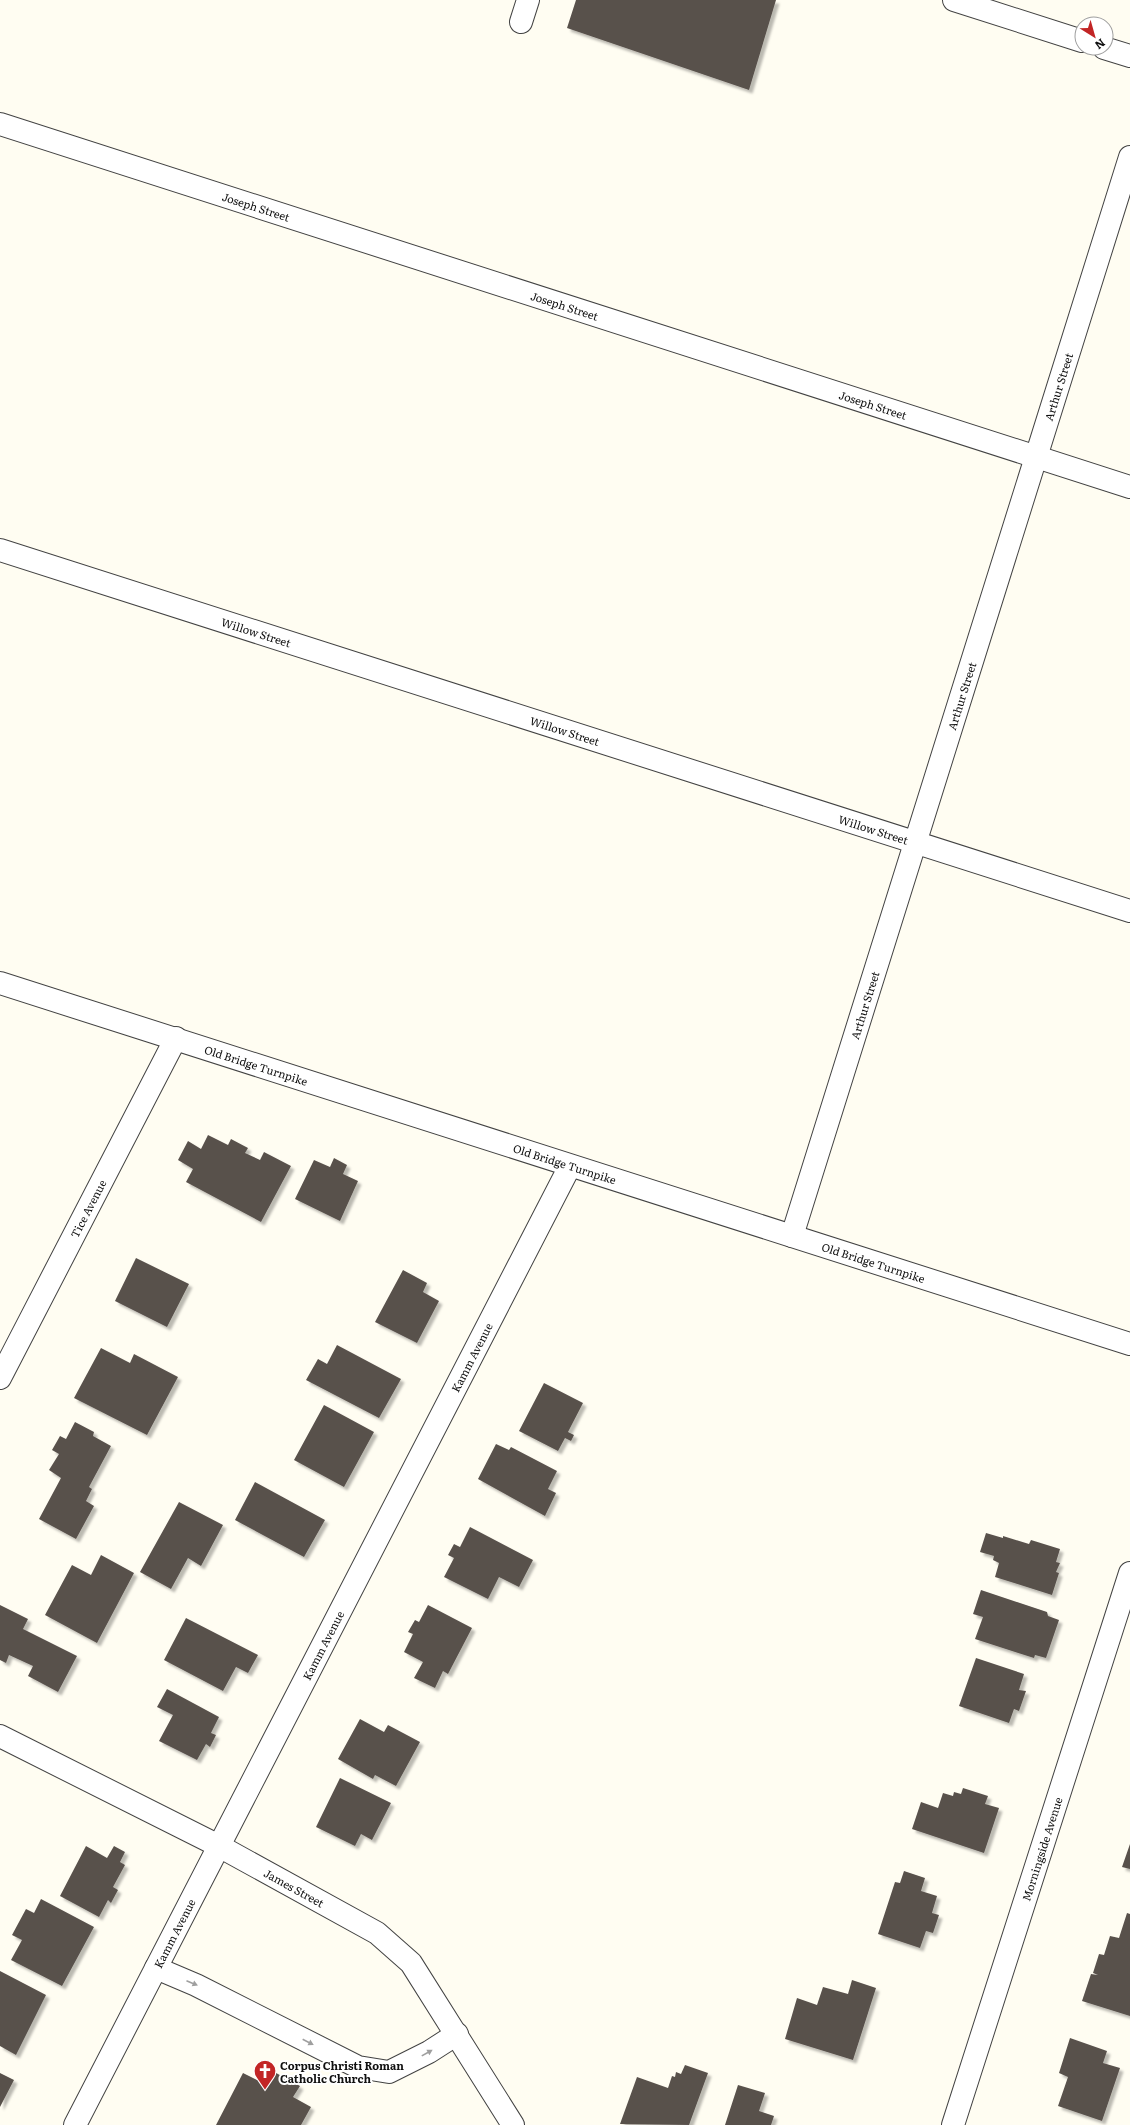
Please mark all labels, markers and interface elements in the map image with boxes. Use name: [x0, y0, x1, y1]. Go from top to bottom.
north arrow: [1074, 16, 1114, 56]
text: N: [1092, 36, 1109, 54]
street label: Joseph Street: [220, 188, 292, 225]
street label: Joseph Street: [529, 287, 601, 324]
street label: Arthur Street: [1040, 350, 1076, 423]
street label: Joseph Street: [837, 386, 909, 423]
street label: Willow Street: [219, 613, 294, 651]
street label: Arthur Street: [943, 659, 980, 732]
street label: Willow Street: [528, 712, 602, 749]
street label: Willow Street: [837, 810, 911, 848]
street label: Arthur Street: [846, 969, 883, 1041]
street label: Old Bridge Turnpike: [203, 1041, 310, 1089]
street label: Old Bridge Turnpike: [511, 1139, 619, 1188]
street label: Tice Avenue: [66, 1176, 110, 1240]
street label: Old Bridge Turnpike: [820, 1238, 927, 1286]
street label: Kamm Avenue: [447, 1320, 496, 1395]
street label: Kamm Avenue: [298, 1607, 347, 1683]
street label: Morningside Avenue: [1017, 1794, 1066, 1903]
street label: James Street: [261, 1864, 328, 1911]
street label: Kamm Avenue: [150, 1895, 199, 1971]
one-way arrow: [186, 1980, 198, 1987]
one-way arrow: [302, 2038, 314, 2045]
one-way arrow: [421, 2050, 433, 2056]
place label: Corpus Christi Roman Catholic Church: [280, 2057, 404, 2086]
church icon: Corpus Christi Roman Catholic Church: [252, 2058, 278, 2091]

